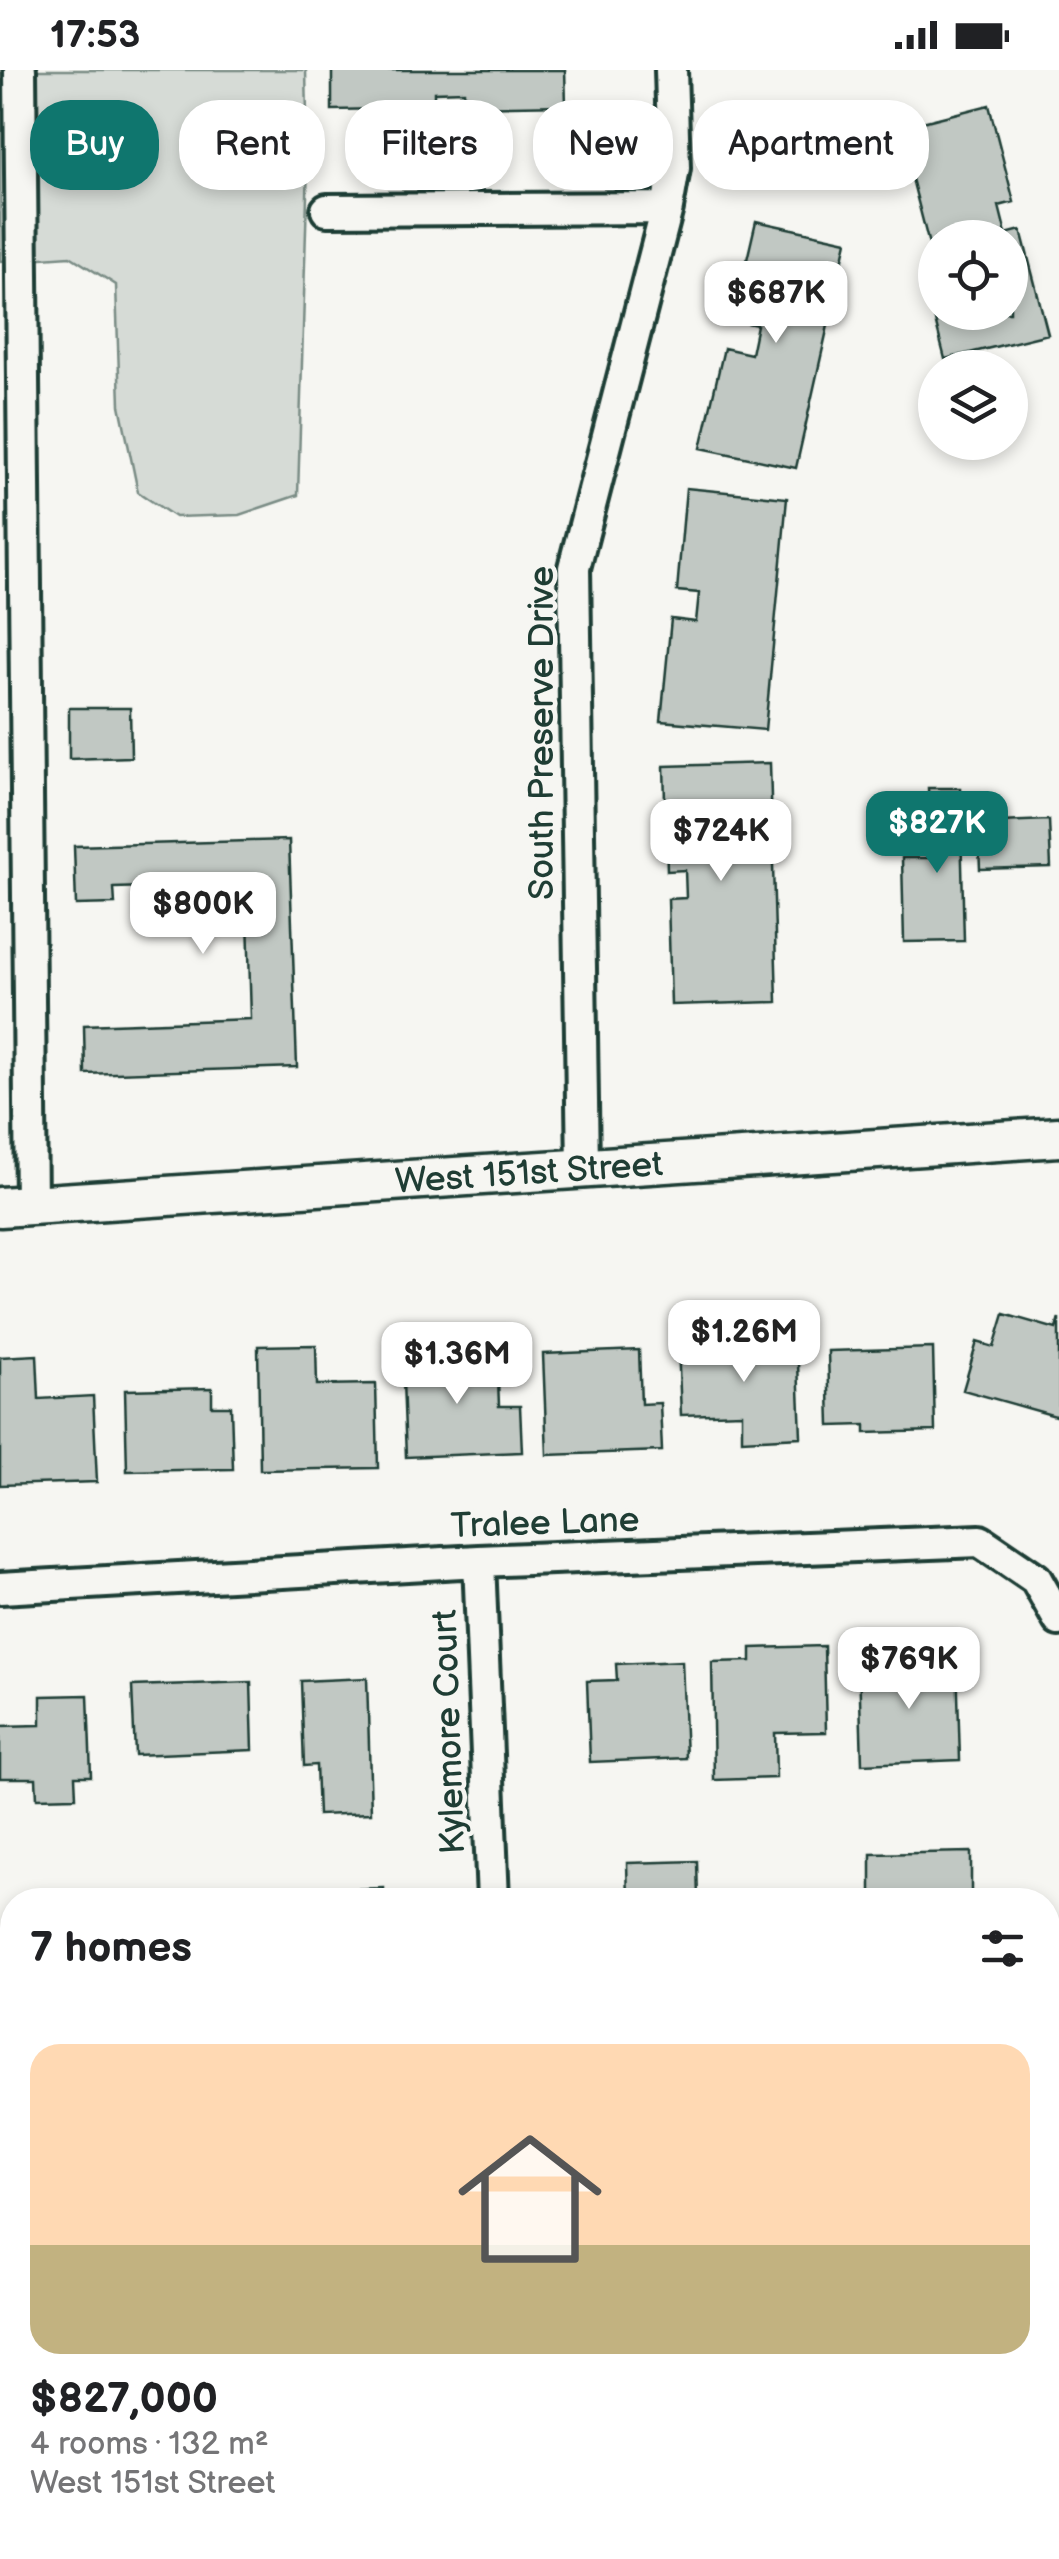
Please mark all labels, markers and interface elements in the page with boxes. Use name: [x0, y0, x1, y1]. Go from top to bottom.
text: 17:53: [50, 13, 140, 58]
chip: Buy: [30, 100, 159, 190]
chip: Rent: [179, 100, 325, 190]
chip: Filters: [345, 100, 513, 190]
chip: New: [533, 100, 673, 190]
chip: Apartment: [693, 100, 929, 190]
map controls: [918, 220, 1028, 460]
button: locate: [918, 220, 1028, 330]
pin: $687K: [706, 261, 846, 346]
text: $687K: [726, 274, 826, 313]
button: layers: [918, 350, 1028, 460]
street label: South Preserve Drive: [521, 566, 564, 900]
pin: $827K: [867, 791, 1007, 876]
pin: $724K: [651, 799, 791, 884]
text: $827K: [888, 804, 986, 843]
text: $724K: [672, 812, 770, 851]
pin: $800K: [133, 872, 273, 957]
text: $800K: [152, 885, 254, 924]
street label: West 151st Street: [394, 1143, 665, 1204]
pin: $1.26M: [663, 1300, 825, 1385]
text: $1.26M: [690, 1313, 798, 1352]
pin: $1.36M: [376, 1322, 538, 1407]
text: $1.36M: [403, 1335, 511, 1374]
street label: Tralee Lane: [450, 1499, 640, 1548]
street label: Kylemore Court: [424, 1609, 475, 1855]
pin: $769K: [839, 1627, 979, 1712]
text: $769K: [860, 1640, 958, 1679]
icon: filters: [975, 1921, 1030, 1976]
text: 7 homes: [30, 1923, 192, 1974]
icon: home: [440, 2109, 620, 2289]
text: $827,000: [30, 2374, 218, 2425]
text: 4 rooms · 132 m²: [30, 2425, 268, 2464]
text: West 151st Street: [30, 2464, 275, 2503]

